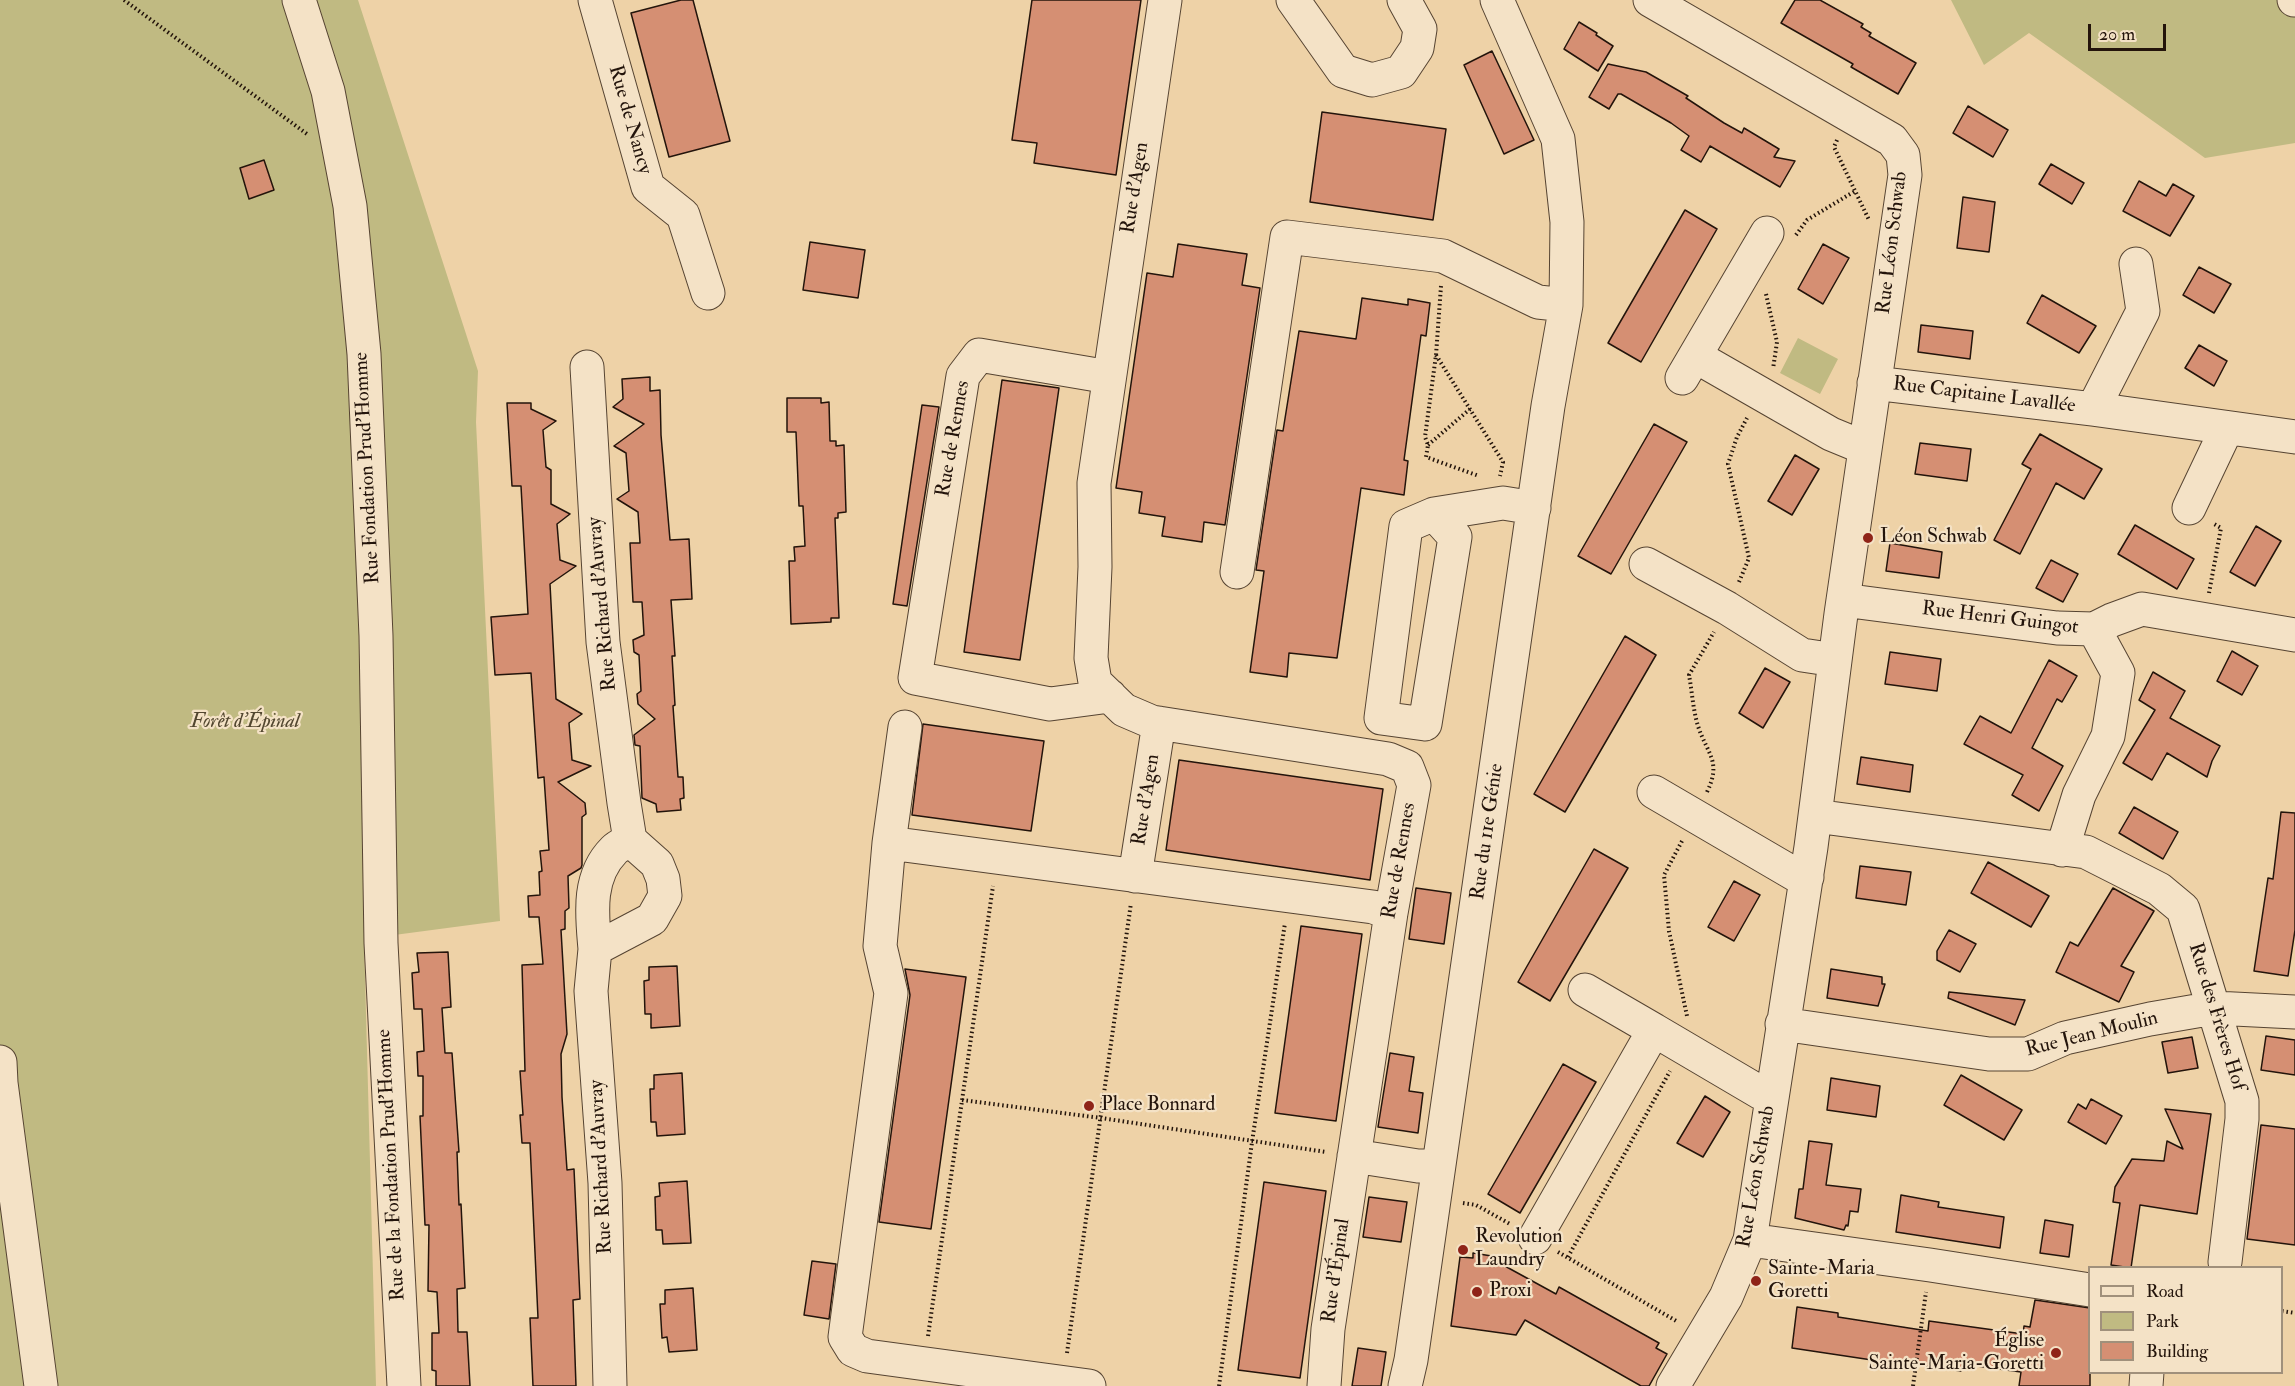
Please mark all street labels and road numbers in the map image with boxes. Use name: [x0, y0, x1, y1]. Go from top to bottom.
street label: Rue de Nancy: [602, 63, 656, 177]
street label: Rue d'Agen: [1117, 140, 1155, 236]
street label: Rue Léon Schwab: [1872, 170, 1914, 316]
street label: Rue Fondation Prud'Homme: [350, 351, 386, 585]
street label: Rue Capitaine Lavallée: [1891, 373, 2077, 419]
street label: Rue de Rennes: [932, 379, 976, 499]
street label: Rue Richard d'Auvray: [583, 516, 623, 692]
street label: Rue Henri Guingot: [1920, 597, 2080, 641]
street label: Rue d'Agen: [1128, 752, 1166, 848]
street label: Rue du 11e Génie: [1467, 762, 1509, 902]
street label: Rue de Rennes: [1378, 801, 1422, 921]
street label: Rue des Frères Hof: [2182, 940, 2250, 1094]
street label: Rue Jean Moulin: [2023, 1007, 2161, 1063]
street label: Rue de la Fondation Prud'Homme: [373, 1028, 411, 1302]
street label: Rue Richard d'Auvray: [585, 1079, 619, 1255]
street label: Rue Léon Schwab: [1733, 1104, 1781, 1250]
street label: Rue d'Épinal: [1318, 1217, 1356, 1325]

